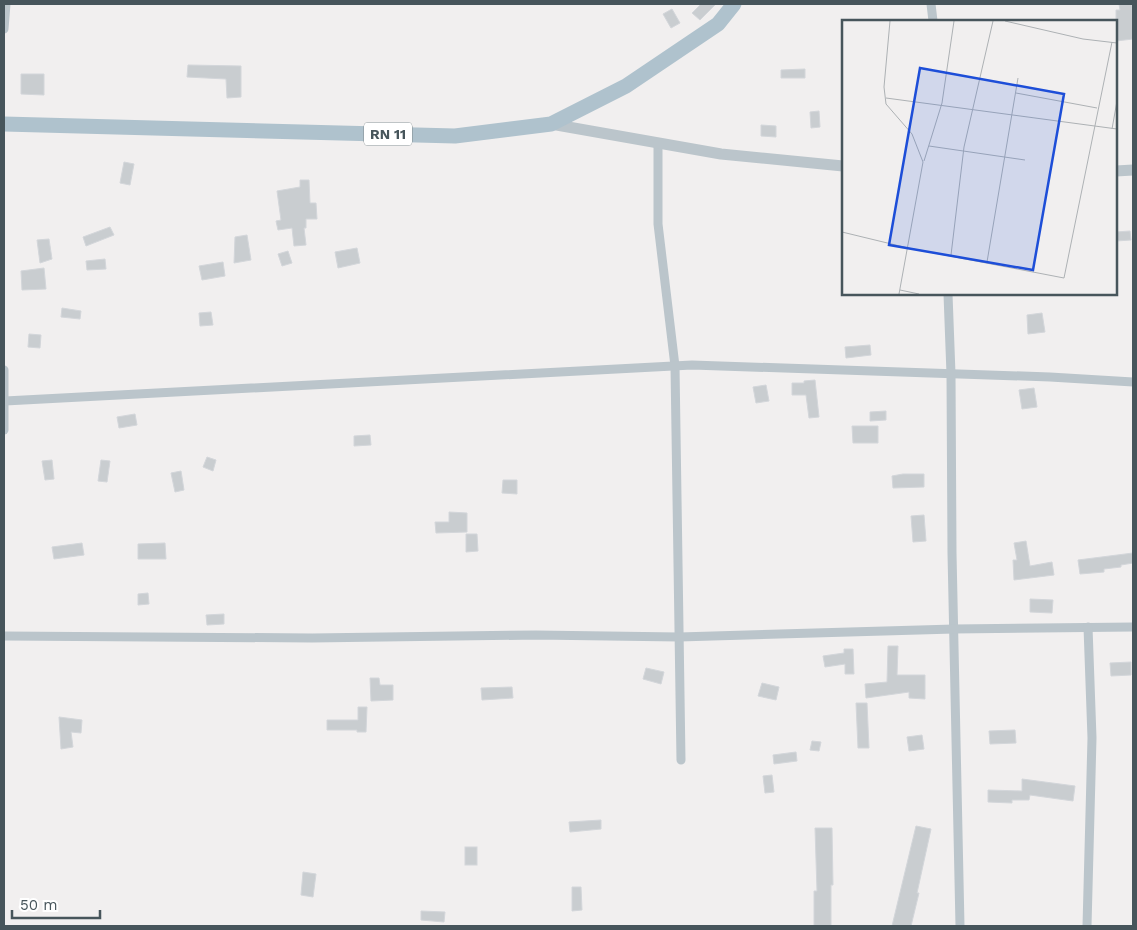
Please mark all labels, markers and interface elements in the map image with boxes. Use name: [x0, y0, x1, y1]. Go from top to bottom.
inset map: [842, 20, 1117, 295]
road number: RN 11: [364, 122, 412, 146]
scale bar: [12, 888, 100, 920]
text: 50 m: [20, 896, 57, 914]

